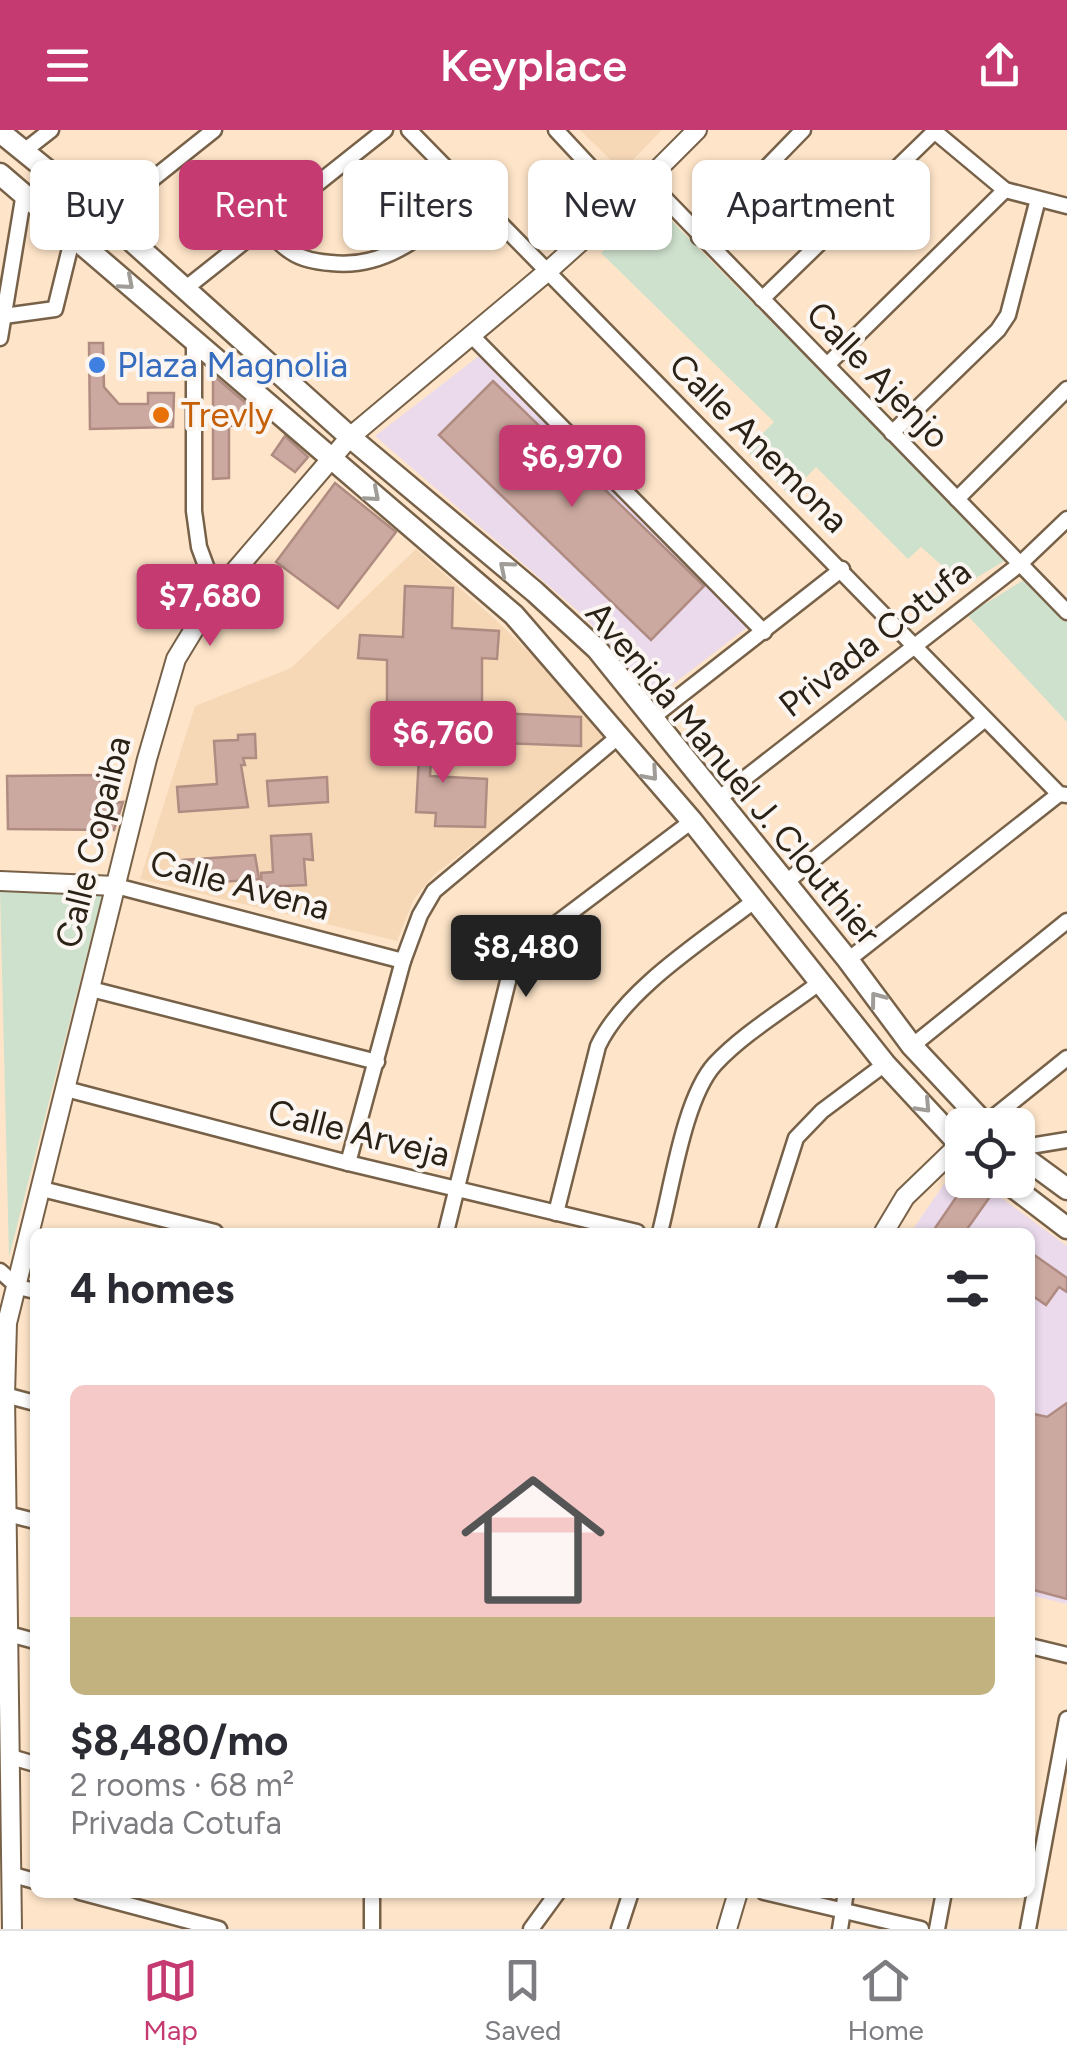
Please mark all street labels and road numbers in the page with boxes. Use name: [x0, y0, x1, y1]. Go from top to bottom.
street label: Calle Ajenjo: [798, 293, 958, 457]
street label: Calle Anemona: [661, 345, 857, 541]
street label: Privada Cotufa: [771, 550, 979, 726]
street label: Avenida Manuel J. Clouthier: [577, 593, 889, 953]
street label: Calle Copaiba: [46, 732, 140, 952]
street label: Calle Avena: [146, 841, 334, 929]
street label: Calle Arveja: [264, 1090, 454, 1176]

